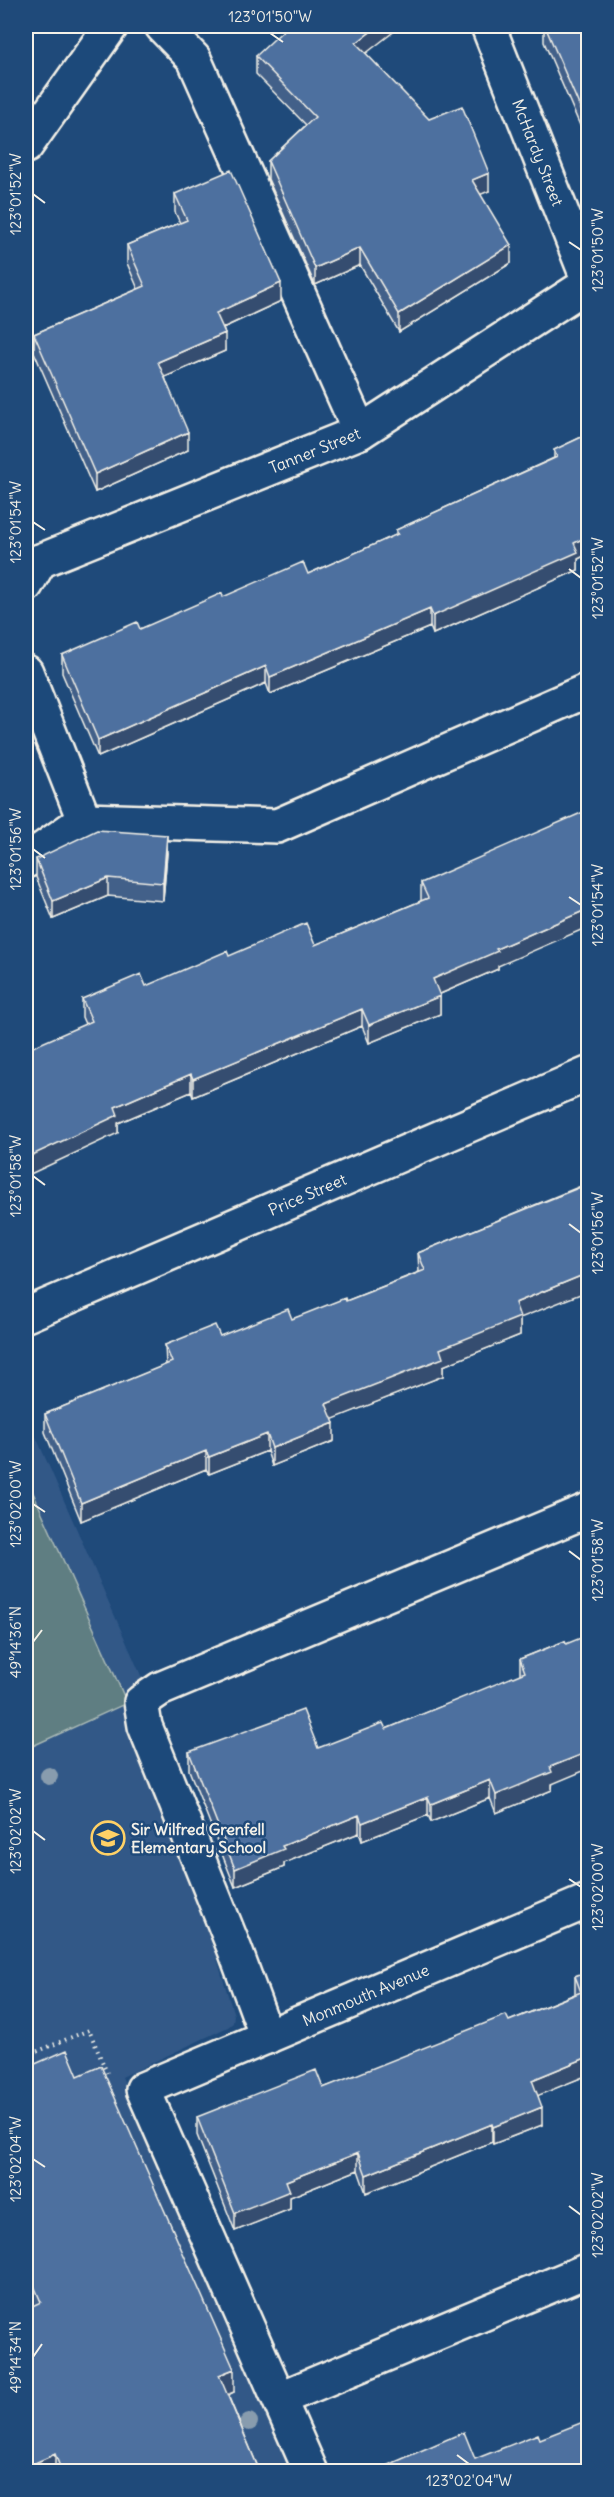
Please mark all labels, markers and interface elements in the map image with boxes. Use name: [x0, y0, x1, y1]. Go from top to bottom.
text: 123°01'50"W: [228, 7, 312, 26]
street label: McHardy Street: [508, 96, 568, 209]
text: 123°01'52"W: [6, 153, 25, 235]
text: 123°01'50"W: [588, 208, 607, 292]
street label: Tanner Street: [266, 423, 364, 478]
text: 123°01'54"W: [6, 480, 25, 563]
text: 123°01'52"W: [588, 537, 607, 619]
text: 123°01'56"W: [6, 807, 25, 890]
text: 123°01'54"W: [588, 863, 607, 946]
text: 123°01'58"W: [6, 1134, 25, 1217]
street label: Price Street: [265, 1169, 350, 1220]
text: 123°01'56"W: [588, 1191, 607, 1274]
text: 123°02'00"W: [6, 1460, 25, 1548]
text: 123°01'58"W: [588, 1518, 607, 1601]
text: 49°14'36"N: [6, 1606, 25, 1678]
text: 123°02'02"W: [6, 1788, 25, 1874]
place label: Sir Wilfred Grenfell Elementary School: [131, 1819, 266, 1858]
school or university icon: Sir Wilfred Grenfell Elementary School: [90, 1820, 126, 1856]
text: 123°02'00"W: [588, 1843, 607, 1931]
street label: Monmouth Avenue: [299, 1959, 432, 2031]
text: 123°02'04"W: [6, 2116, 25, 2202]
text: 123°02'02"W: [588, 2172, 607, 2258]
text: 49°14'34"N: [6, 2321, 25, 2393]
text: 123°02'04"W: [426, 2471, 512, 2490]

